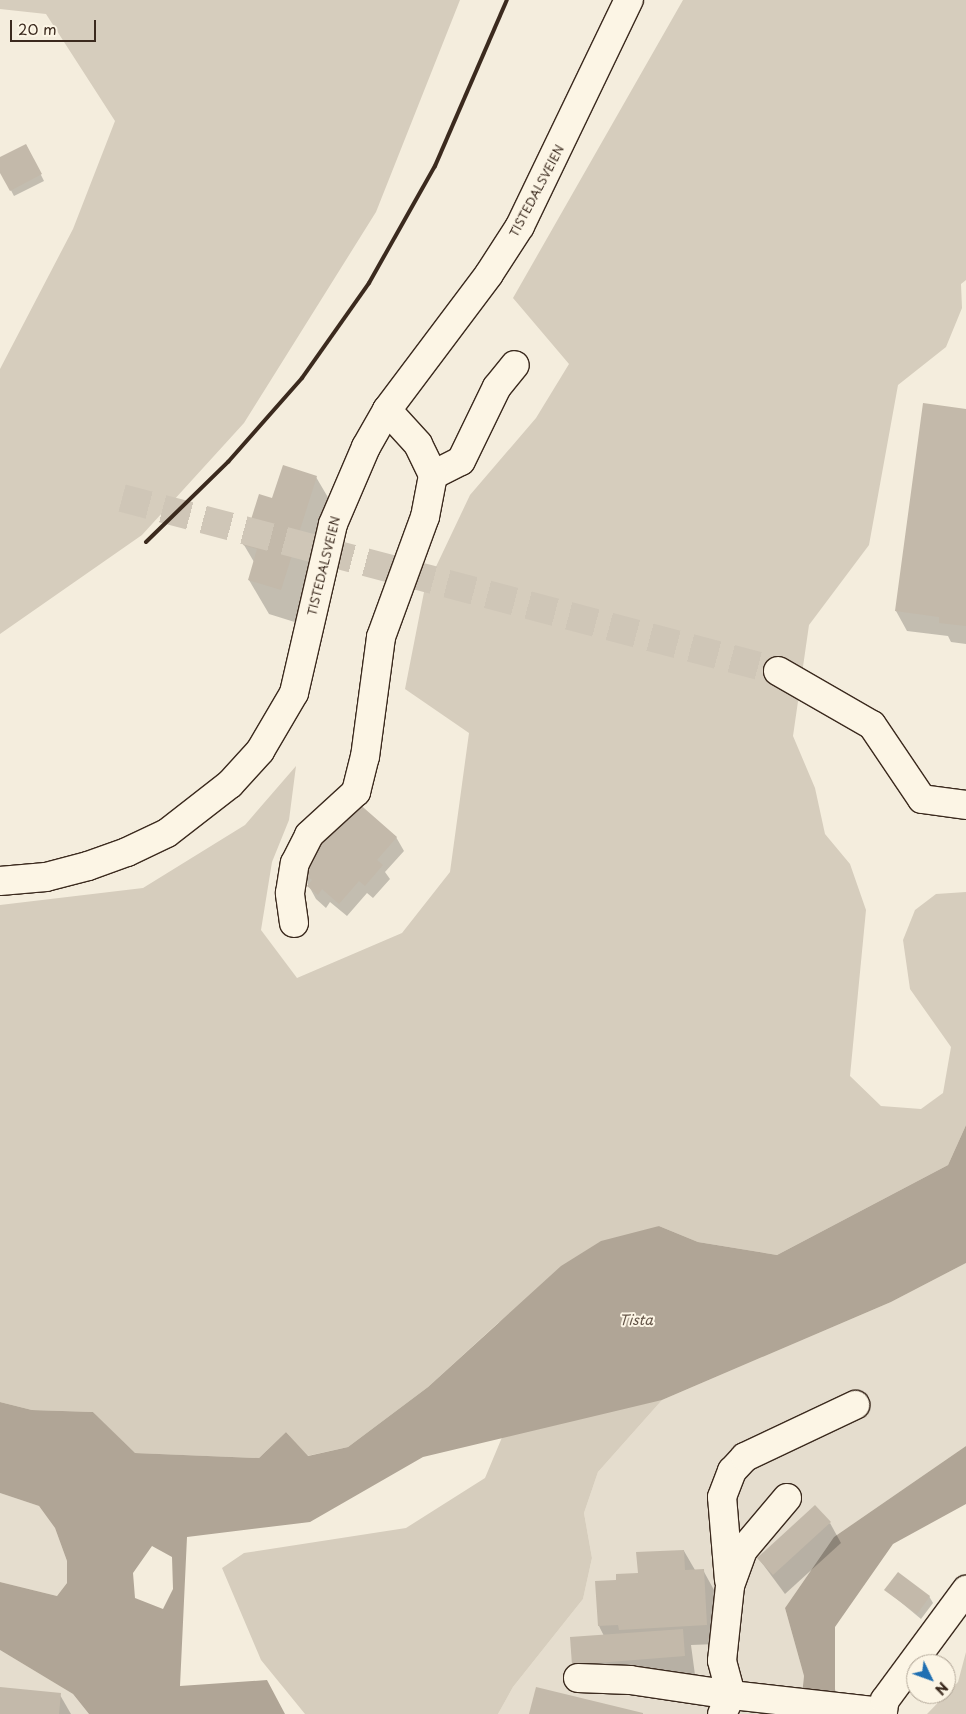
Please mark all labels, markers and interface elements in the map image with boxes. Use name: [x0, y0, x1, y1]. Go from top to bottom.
scale bar: [12, 10, 99, 42]
text: 20 m: [18, 17, 57, 40]
street label: TISTEDALSVEIEN: [507, 143, 567, 239]
street label: TISTEDALSVEIEN: [305, 515, 343, 617]
water label: Tista: [619, 1312, 653, 1328]
north arrow: [906, 1654, 956, 1704]
text: N: [930, 1678, 953, 1700]

